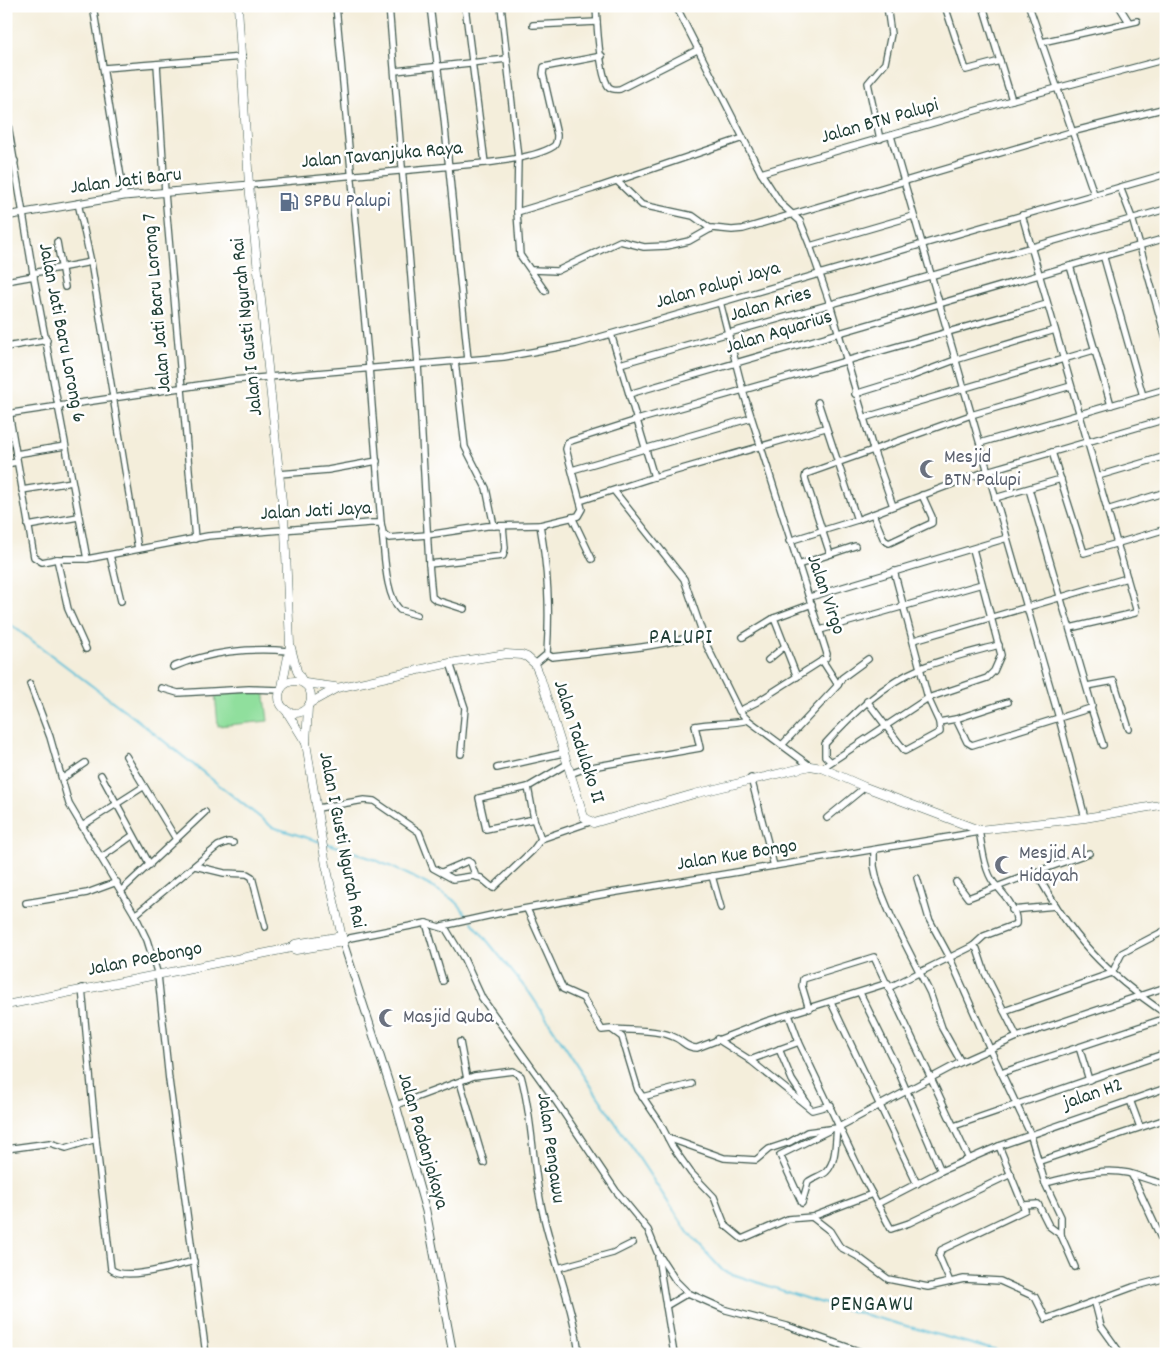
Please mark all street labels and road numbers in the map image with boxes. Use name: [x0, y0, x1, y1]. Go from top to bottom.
street label: Jalan BTN Palupi: [818, 92, 942, 152]
street label: Jalan Tavanjuka Raya: [300, 135, 464, 177]
street label: Jalan Jati Baru: [69, 161, 183, 203]
street label: Jalan Jati Baru Lorong 7: [136, 212, 180, 394]
street label: Jalan I Gusti Ngurah Rai: [225, 236, 271, 417]
street label: Jalan Jati Baru Lorong 6: [30, 241, 92, 425]
street label: Jalan Palupi Jaya: [653, 255, 784, 317]
street label: Jalan Aries: [727, 280, 815, 330]
street label: Jalan Aquarius: [722, 303, 836, 363]
street label: Jalan Jati Jaya: [260, 495, 373, 529]
street label: Jalan Virgo: [798, 551, 852, 639]
street label: Jalan Tadulako II: [545, 677, 611, 807]
street label: Jalan I Gusti Ngurah Rai: [310, 750, 372, 931]
street label: Jalan Kue Bongo: [675, 833, 799, 879]
street label: Jalan Poebongo: [85, 935, 205, 985]
street label: Jalan Padanjakaya: [389, 1069, 455, 1213]
street label: jalan H2: [1057, 1072, 1127, 1119]
street label: Jalan Pengawu: [528, 1091, 572, 1205]

